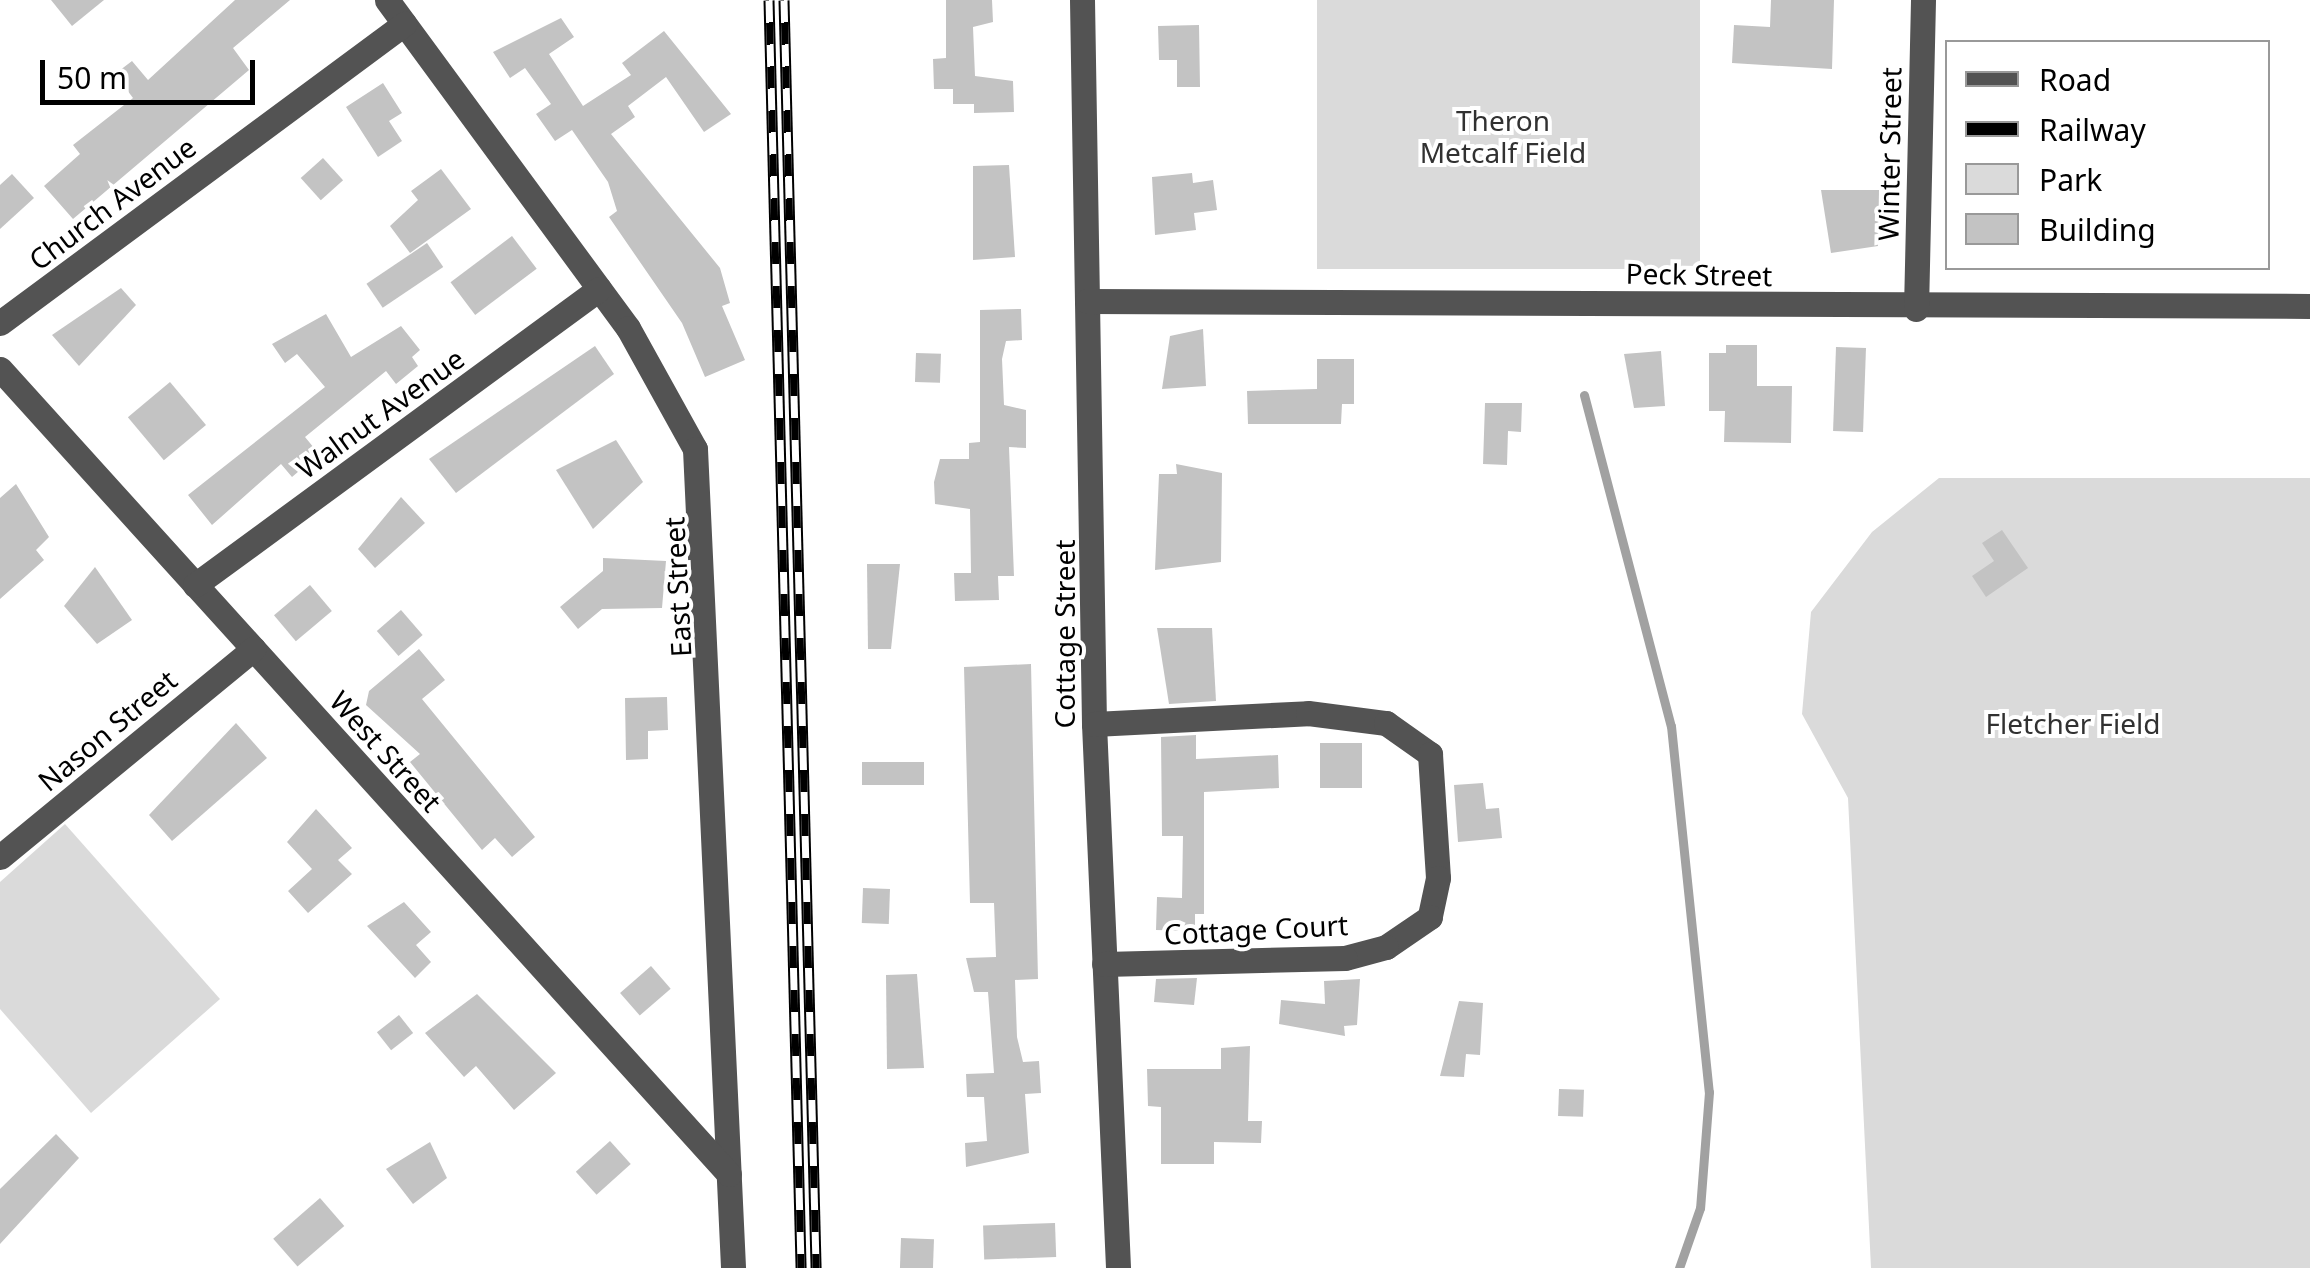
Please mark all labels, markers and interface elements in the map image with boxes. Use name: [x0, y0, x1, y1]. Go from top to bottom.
scale bar: [45, 40, 260, 102]
legend: [1945, 40, 2270, 270]
text: 50 m: [57, 57, 127, 98]
text: Road: [2039, 59, 2111, 100]
street label: Winter Street: [1871, 67, 1907, 241]
park label: Theron Metcalf Field: [1420, 103, 1586, 169]
text: Railway: [2039, 109, 2146, 150]
street label: Church Avenue: [22, 130, 202, 276]
text: Park: [2039, 159, 2102, 200]
text: Building: [2039, 209, 2156, 250]
street label: Peck Street: [1625, 256, 1773, 292]
street label: Walnut Avenue: [290, 341, 470, 485]
street label: East Street: [657, 516, 697, 658]
street label: Cottage Street: [1047, 539, 1081, 729]
street label: Nason Street: [31, 662, 183, 798]
street label: West Street: [323, 684, 449, 818]
park label: Fletcher Field: [1985, 706, 2161, 740]
street label: Cottage Court: [1163, 907, 1349, 951]

